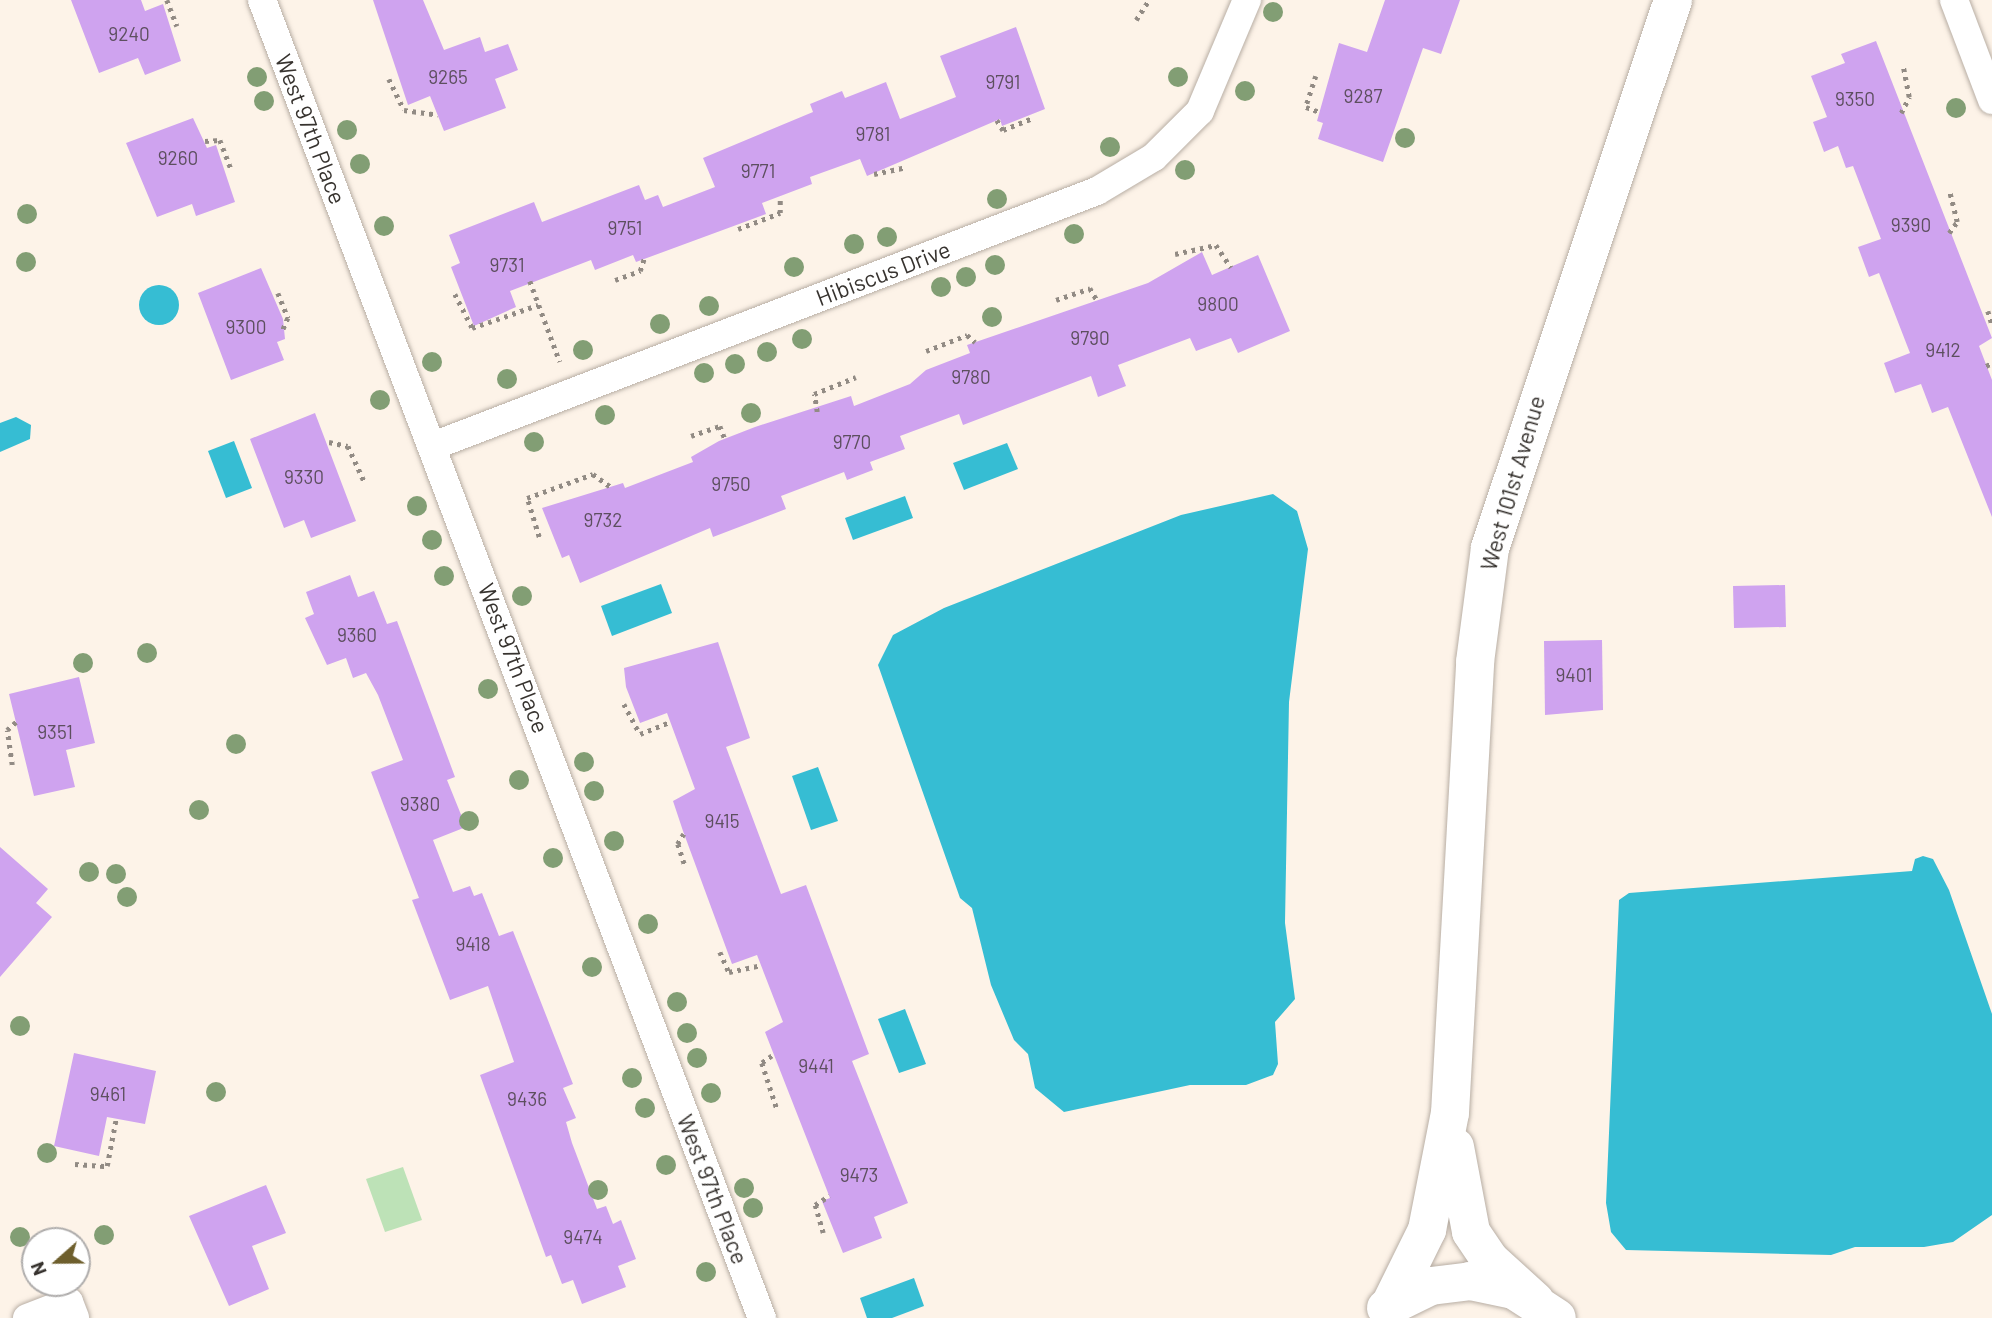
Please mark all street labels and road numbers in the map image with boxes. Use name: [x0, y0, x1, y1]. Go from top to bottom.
street label: West 97th Place: [270, 50, 352, 208]
street label: Hibiscus Drive: [812, 235, 954, 311]
street label: West 101st Avenue: [1474, 392, 1550, 574]
street label: West 97th Place: [473, 579, 555, 737]
street label: West 97th Place: [672, 1110, 754, 1268]

